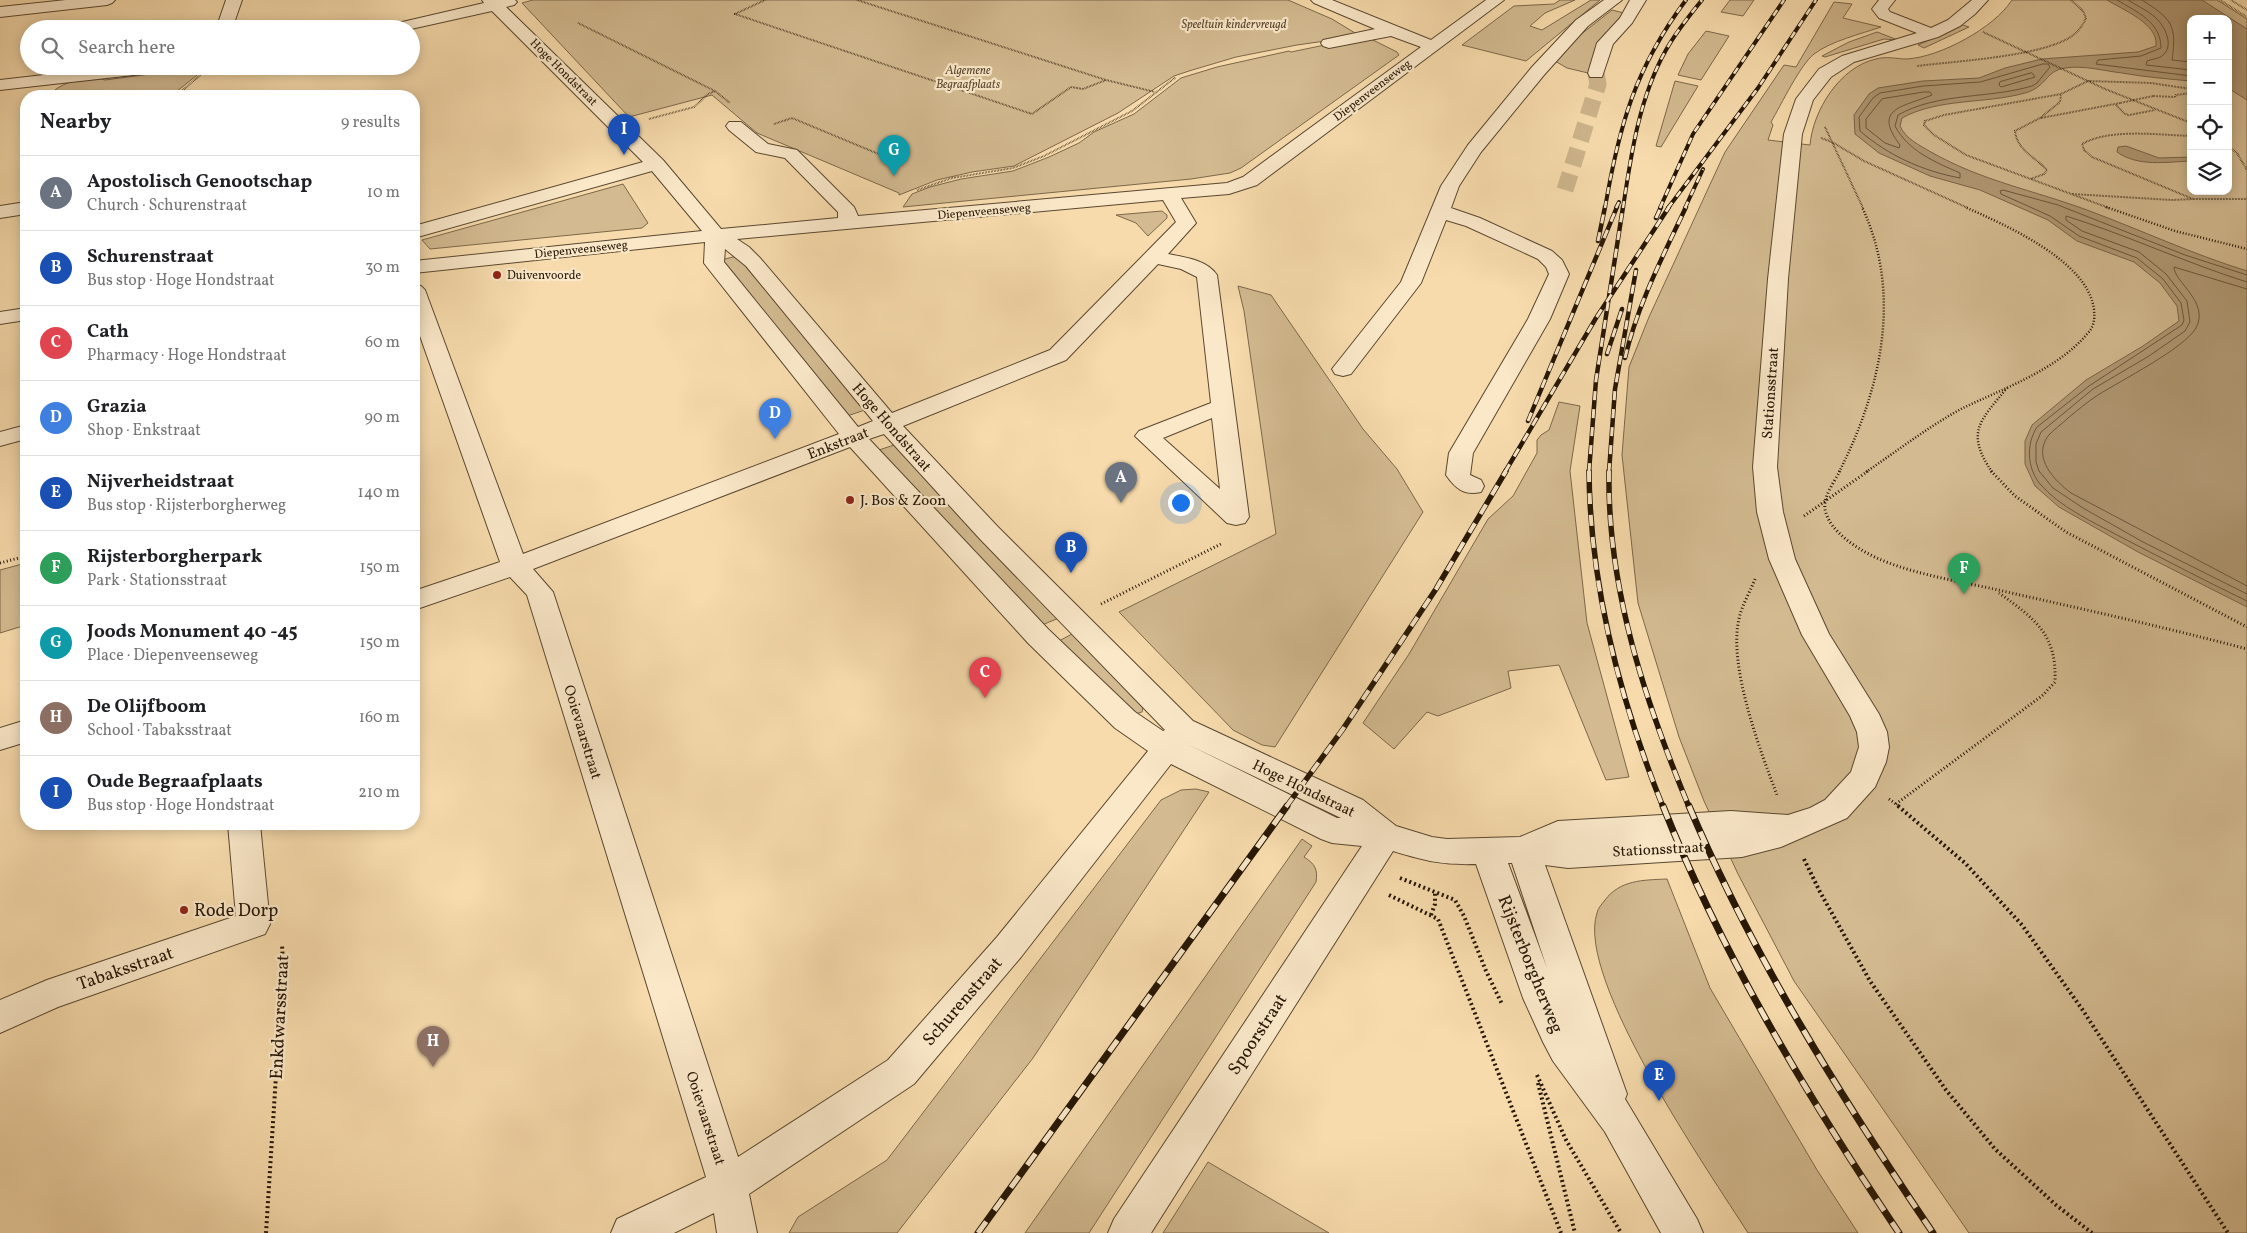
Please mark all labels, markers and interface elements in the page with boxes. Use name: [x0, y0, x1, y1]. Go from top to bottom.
map controls: [2187, 15, 2232, 195]
button: +: [2187, 15, 2232, 60]
park label: Speeltuin kindervreugd: [1182, 17, 1287, 33]
search box: [20, 20, 420, 75]
icon: search: [38, 34, 66, 62]
text: Search here: [78, 35, 175, 61]
street label: Hoge Hondstraat: [526, 35, 601, 110]
street label: Diepenveenseweg: [1330, 56, 1415, 125]
button: −: [2187, 60, 2232, 105]
park label: Algemene Begraafplaats: [936, 63, 1001, 93]
button: locate: [2187, 105, 2232, 150]
text: Nearby: [40, 108, 111, 137]
text: 9 results: [341, 112, 400, 134]
pin: I: [608, 114, 640, 155]
pin: G: [878, 135, 910, 176]
button: layers: [2187, 150, 2232, 195]
text: Apostolisch Genootschap: [87, 169, 312, 195]
text: A: [50, 182, 62, 204]
text: 10 m: [367, 182, 400, 204]
text: Church · Schurenstraat: [87, 195, 247, 217]
street label: Diepenveenseweg: [937, 200, 1031, 224]
street label: Diepenveenseweg: [534, 237, 629, 263]
text: Schurenstraat: [87, 244, 214, 270]
text: B: [51, 257, 61, 279]
text: 30 m: [365, 257, 400, 279]
place label: Duivenvoorde: [507, 268, 582, 284]
marker: Duivenvoorde: [491, 269, 503, 281]
text: Bus stop · Hoge Hondstraat: [87, 270, 275, 292]
text: Cath: [87, 319, 129, 345]
text: C: [51, 332, 61, 354]
text: 60 m: [365, 332, 400, 354]
text: Pharmacy · Hoge Hondstraat: [87, 345, 287, 367]
street label: Stationsstraat: [1758, 347, 1785, 440]
street label: Hoge Hondstraat: [846, 379, 935, 477]
text: Grazia: [87, 394, 147, 420]
pin: D: [759, 398, 791, 439]
text: D: [50, 407, 62, 429]
text: 90 m: [364, 407, 400, 429]
text: Shop · Enkstraat: [87, 420, 201, 442]
street label: Enkstraat: [805, 423, 872, 466]
pin: A: [1105, 462, 1137, 503]
text: Nijverheidstraat: [87, 469, 234, 495]
text: E: [51, 482, 61, 504]
text: 140 m: [358, 482, 400, 504]
your location: [1168, 490, 1194, 516]
place label: J. Bos & Zoon: [860, 491, 946, 512]
marker: J. Bos & Zoon: [844, 494, 856, 506]
text: Bus stop · Rijsterborgherweg: [87, 495, 286, 517]
pin: B: [1055, 532, 1087, 573]
text: Rijsterborgherpark: [87, 544, 262, 570]
pin: F: [1948, 553, 1980, 594]
text: F: [51, 557, 61, 579]
text: 150 m: [359, 557, 400, 579]
text: Park · Stationsstraat: [87, 570, 227, 592]
text: Joods Monument 40 -45: [87, 619, 298, 645]
text: G: [50, 632, 62, 654]
text: 150 m: [359, 632, 400, 654]
text: Place · Diepenveenseweg: [87, 645, 258, 667]
pin: C: [969, 657, 1001, 698]
street label: Ooievaarstraat: [557, 683, 606, 782]
text: De Olijfboom: [87, 694, 207, 720]
text: H: [50, 707, 62, 729]
text: 160 m: [359, 707, 400, 729]
text: School · Tabaksstraat: [87, 720, 232, 742]
street label: Hoge Hondstraat: [1249, 755, 1358, 823]
text: Oude Begraafplaats: [87, 769, 263, 795]
text: I: [53, 782, 59, 804]
text: 210 m: [358, 782, 400, 804]
text: Bus stop · Hoge Hondstraat: [87, 795, 275, 817]
street label: Stationsstraat: [1612, 838, 1705, 863]
street label: Rijsterborgherweg: [1490, 892, 1569, 1037]
place label: Rode Dorp: [194, 899, 278, 924]
marker: Rode Dorp: [178, 904, 190, 916]
street label: Tabaksstraat: [74, 941, 177, 998]
street label: Schurenstraat: [917, 952, 1009, 1052]
street label: Enkdwarsstraat: [265, 954, 296, 1080]
street label: Spoorstraat: [1223, 989, 1294, 1080]
pin: H: [417, 1026, 449, 1067]
pin: E: [1643, 1060, 1675, 1101]
street label: Ooievaarstraat: [680, 1069, 730, 1168]

